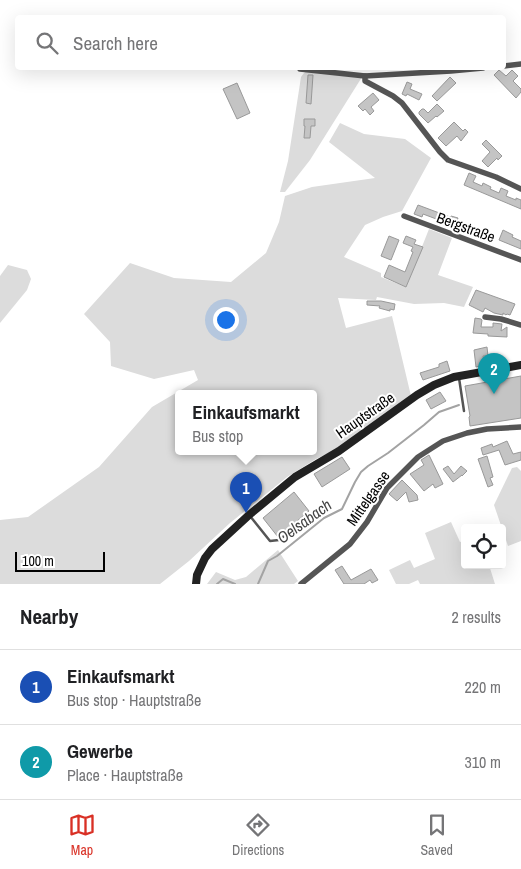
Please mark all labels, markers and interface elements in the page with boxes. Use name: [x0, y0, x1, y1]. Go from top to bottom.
search box: [15, 15, 506, 70]
icon: search: [33, 29, 61, 57]
text: Search here: [73, 30, 158, 56]
street label: Bergstraße: [434, 207, 498, 247]
your location: [213, 307, 239, 333]
pin: 2: [478, 353, 510, 394]
street label: Hauptstraße: [331, 387, 399, 443]
popup: [175, 390, 317, 455]
text: Einkaufsmarkt: [192, 399, 300, 425]
text: Bus stop: [192, 425, 243, 447]
street label: Mittelgasse: [341, 466, 395, 530]
pin: 1: [230, 472, 262, 513]
water label: Oelsabach: [272, 494, 336, 548]
map controls: [461, 524, 506, 569]
button: locate: [461, 524, 506, 569]
scale bar: [15, 549, 105, 572]
text: 100 m: [22, 552, 54, 570]
text: Nearby: [20, 602, 78, 631]
text: 2 results: [451, 606, 501, 628]
text: Einkaufsmarkt: [67, 663, 174, 689]
text: 1: [32, 676, 40, 698]
text: 220 m: [465, 676, 501, 698]
text: Bus stop · Hauptstraße: [67, 689, 201, 711]
text: Gewerbe: [67, 738, 133, 764]
text: 2: [32, 751, 40, 773]
text: 310 m: [465, 751, 501, 773]
text: Place · Hauptstraße: [67, 764, 183, 786]
tab: Map: [68, 811, 96, 859]
tab: Directions: [232, 811, 284, 859]
tab: Saved: [420, 811, 453, 859]

